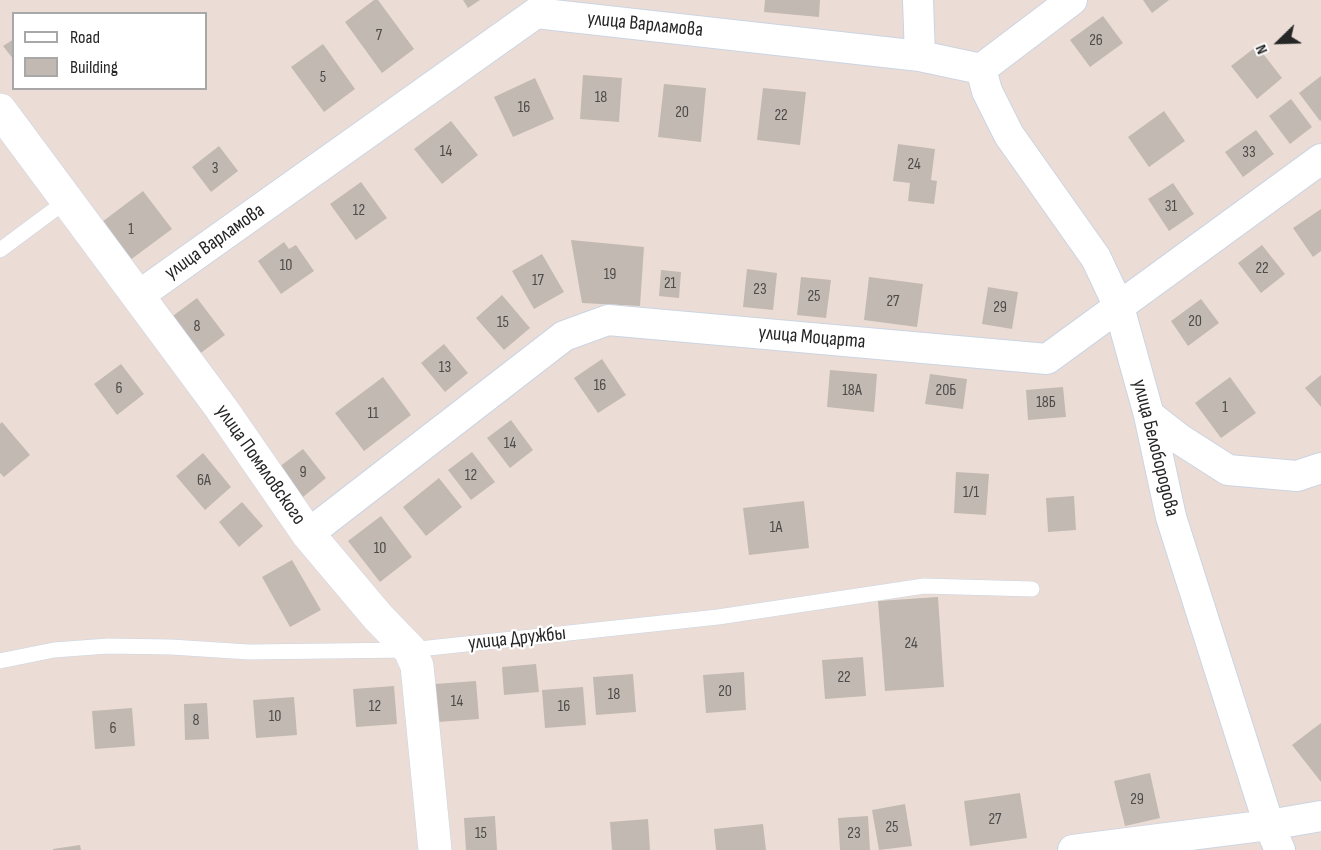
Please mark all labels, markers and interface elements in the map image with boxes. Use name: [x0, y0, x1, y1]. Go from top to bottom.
street label: улица Варламова: [586, 7, 704, 43]
legend: [12, 12, 207, 90]
north arrow: [1249, 12, 1309, 72]
house number: 7: [376, 26, 382, 46]
text: Road: [70, 27, 100, 48]
house number: 26: [1089, 31, 1103, 51]
text: N: [1252, 42, 1272, 57]
text: Building: [70, 57, 118, 78]
house number: 5: [320, 68, 326, 88]
house number: 18: [595, 88, 607, 108]
house number: 16: [518, 98, 530, 118]
house number: 20: [675, 103, 689, 123]
house number: 22: [774, 106, 788, 126]
house number: 14: [440, 142, 452, 162]
house number: 33: [1242, 143, 1256, 163]
house number: 24: [907, 155, 921, 175]
house number: 3: [212, 159, 218, 179]
house number: 31: [1165, 197, 1177, 217]
street label: улица Варламова: [160, 199, 270, 285]
house number: 12: [353, 201, 365, 221]
house number: 1: [128, 220, 134, 240]
house number: 10: [280, 256, 292, 276]
house number: 22: [1255, 259, 1269, 279]
house number: 19: [604, 265, 616, 285]
house number: 17: [532, 271, 544, 291]
house number: 21: [664, 274, 676, 294]
house number: 23: [753, 280, 767, 300]
house number: 25: [807, 287, 821, 307]
house number: 27: [886, 292, 900, 312]
house number: 29: [993, 298, 1007, 318]
house number: 20: [1188, 312, 1202, 332]
house number: 15: [497, 313, 509, 333]
house number: 8: [193, 317, 201, 337]
street label: улица Моцарта: [757, 321, 867, 355]
house number: 13: [439, 358, 451, 378]
house number: 16: [594, 376, 606, 396]
street label: улица Белобородова: [1126, 377, 1184, 519]
house number: 6: [115, 379, 123, 399]
house number: 18А: [842, 381, 862, 401]
house number: 20Б: [936, 381, 956, 401]
house number: 18Б: [1036, 393, 1056, 413]
house number: 1: [1222, 398, 1228, 418]
street label: улица Помяловского: [210, 400, 310, 530]
house number: 11: [367, 404, 379, 424]
house number: 14: [504, 434, 516, 454]
house number: 9: [299, 463, 307, 483]
house number: 12: [465, 466, 477, 486]
house number: 6А: [197, 471, 211, 491]
house number: 1/1: [963, 483, 979, 503]
house number: 1А: [770, 518, 782, 538]
house number: 10: [374, 539, 386, 559]
street label: улица Дружбы: [467, 622, 567, 656]
house number: 24: [904, 634, 918, 654]
house number: 22: [837, 668, 851, 688]
house number: 20: [718, 682, 732, 702]
house number: 18: [608, 685, 620, 705]
house number: 14: [451, 692, 463, 712]
house number: 12: [369, 697, 381, 717]
house number: 16: [558, 697, 570, 717]
house number: 10: [269, 707, 281, 727]
house number: 8: [192, 711, 200, 731]
house number: 6: [109, 719, 117, 739]
house number: 29: [1130, 790, 1144, 810]
house number: 27: [988, 810, 1002, 830]
house number: 25: [885, 818, 899, 838]
house number: 15: [475, 824, 487, 844]
house number: 23: [847, 824, 861, 844]

